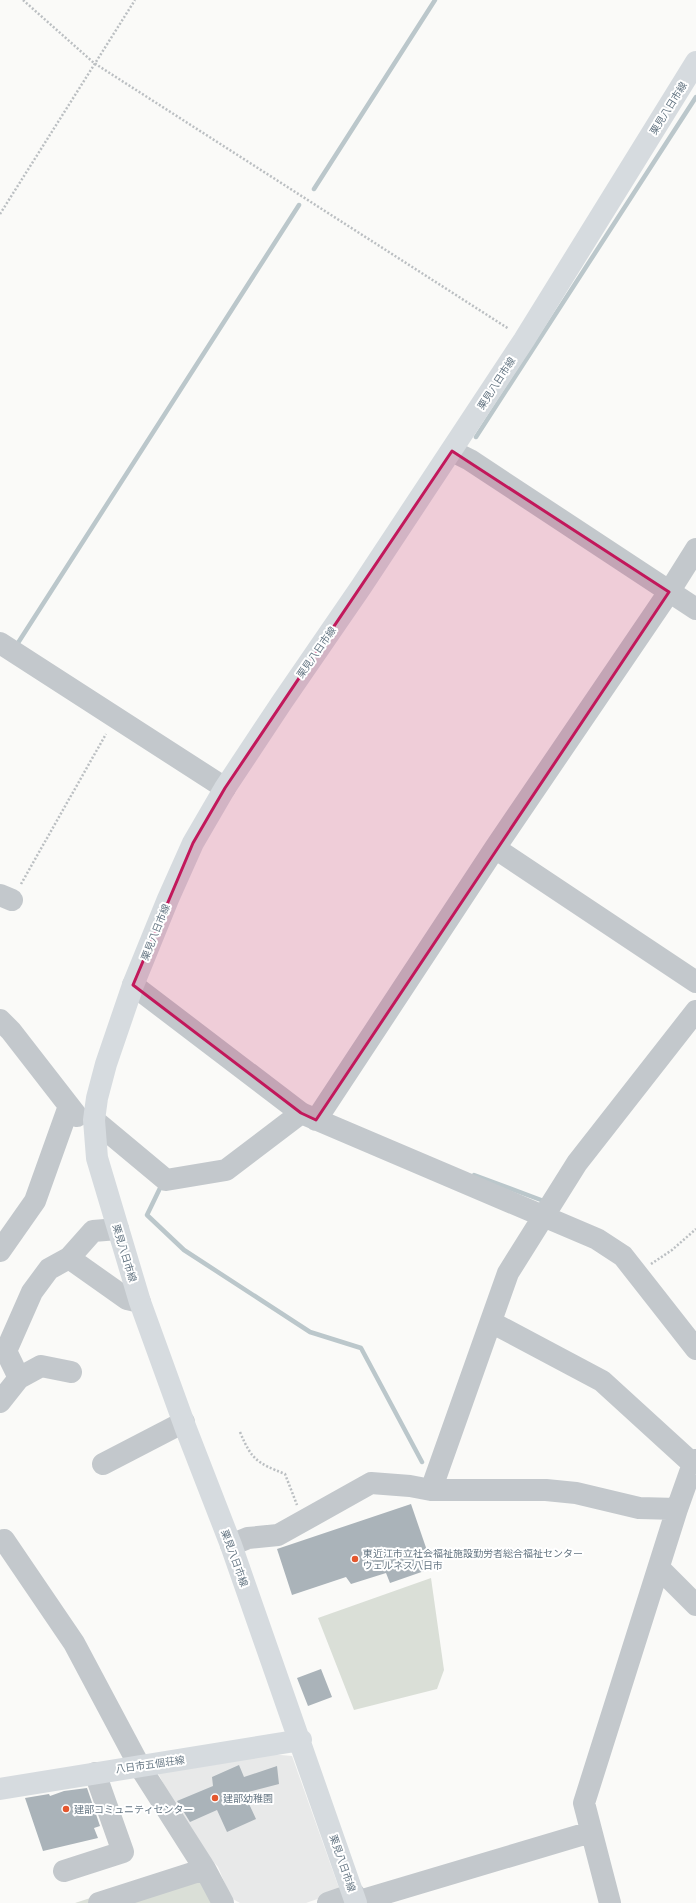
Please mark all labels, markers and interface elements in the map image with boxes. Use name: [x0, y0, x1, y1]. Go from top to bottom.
street label: 栗見八日市線: [647, 79, 689, 137]
street label: 栗見八日市線: [475, 355, 517, 411]
street label: 栗見八日市線: [294, 624, 338, 680]
street label: 栗見八日市線: [138, 902, 172, 962]
street label: 栗見八日市線: [110, 1223, 140, 1283]
street label: 栗見八日市線: [219, 1528, 251, 1588]
place label: 東近江市立社会福祉施設勤労者総合福祉センター ウェルネス八日市: [363, 1547, 583, 1571]
marker: 東近江市立社会福祉施設勤労者総合福祉センター ウェルネス八日市: [350, 1554, 360, 1564]
street label: 八日市五個荘線: [115, 1753, 185, 1775]
place label: 建部幼稚園: [223, 1792, 273, 1804]
marker: 建部幼稚園: [210, 1793, 220, 1803]
place label: 建部コミュニティセンター: [74, 1803, 193, 1815]
marker: 建部コミュニティセンター: [61, 1804, 71, 1814]
street label: 栗見八日市線: [328, 1833, 358, 1893]

